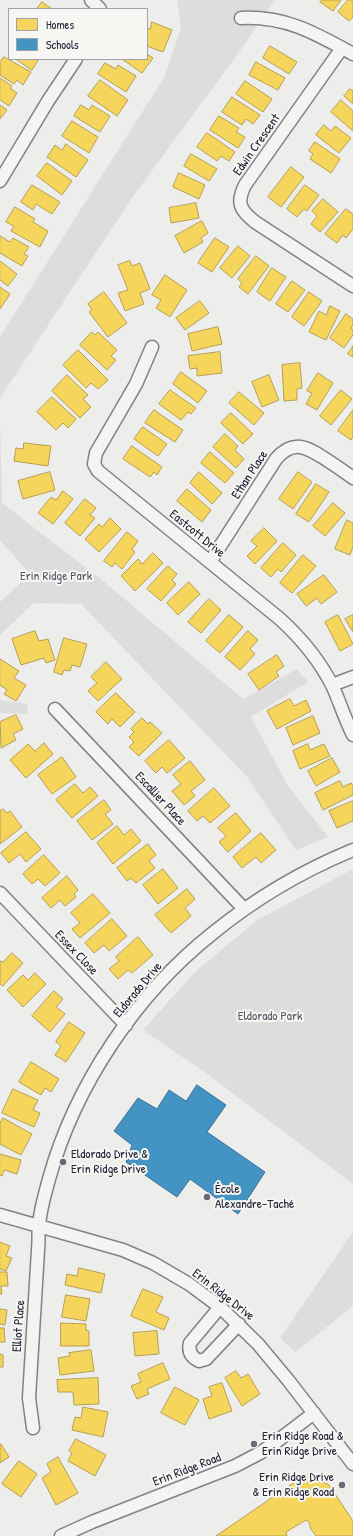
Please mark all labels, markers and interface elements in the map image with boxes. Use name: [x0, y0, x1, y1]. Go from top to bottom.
legend: [8, 8, 148, 60]
text: Homes: [46, 16, 74, 33]
text: Schools: [46, 36, 79, 53]
street label: Edwin Crescent: [230, 111, 284, 179]
street label: Ethan Place: [229, 448, 271, 502]
street label: Eastcott Drive: [166, 507, 228, 561]
park label: Erin Ridge Park: [20, 569, 92, 585]
street label: Escallier Place: [131, 769, 189, 829]
street label: Essex Close: [51, 928, 101, 978]
street label: Eldorado Drive: [110, 959, 166, 1021]
park label: Eldorado Park: [238, 1009, 302, 1025]
place label: Eldorado Drive & Erin Ridge Drive: [71, 1147, 148, 1178]
marker: Eldorado Drive & Erin Ridge Drive: [58, 1157, 68, 1167]
place label: École Alexandre-Taché: [215, 1182, 294, 1213]
marker: École Alexandre-Taché: [202, 1192, 212, 1202]
street label: Erin Ridge Drive: [189, 1266, 257, 1324]
street label: Elliot Place: [9, 1300, 29, 1352]
place label: Erin Ridge Road & Erin Ridge Drive: [262, 1429, 344, 1460]
marker: Erin Ridge Road & Erin Ridge Drive: [249, 1439, 259, 1449]
street label: Erin Ridge Road: [151, 1450, 223, 1490]
place label: Erin Ridge Drive & Erin Ridge Road: [252, 1470, 334, 1501]
marker: Erin Ridge Drive & Erin Ridge Road: [337, 1480, 347, 1490]

